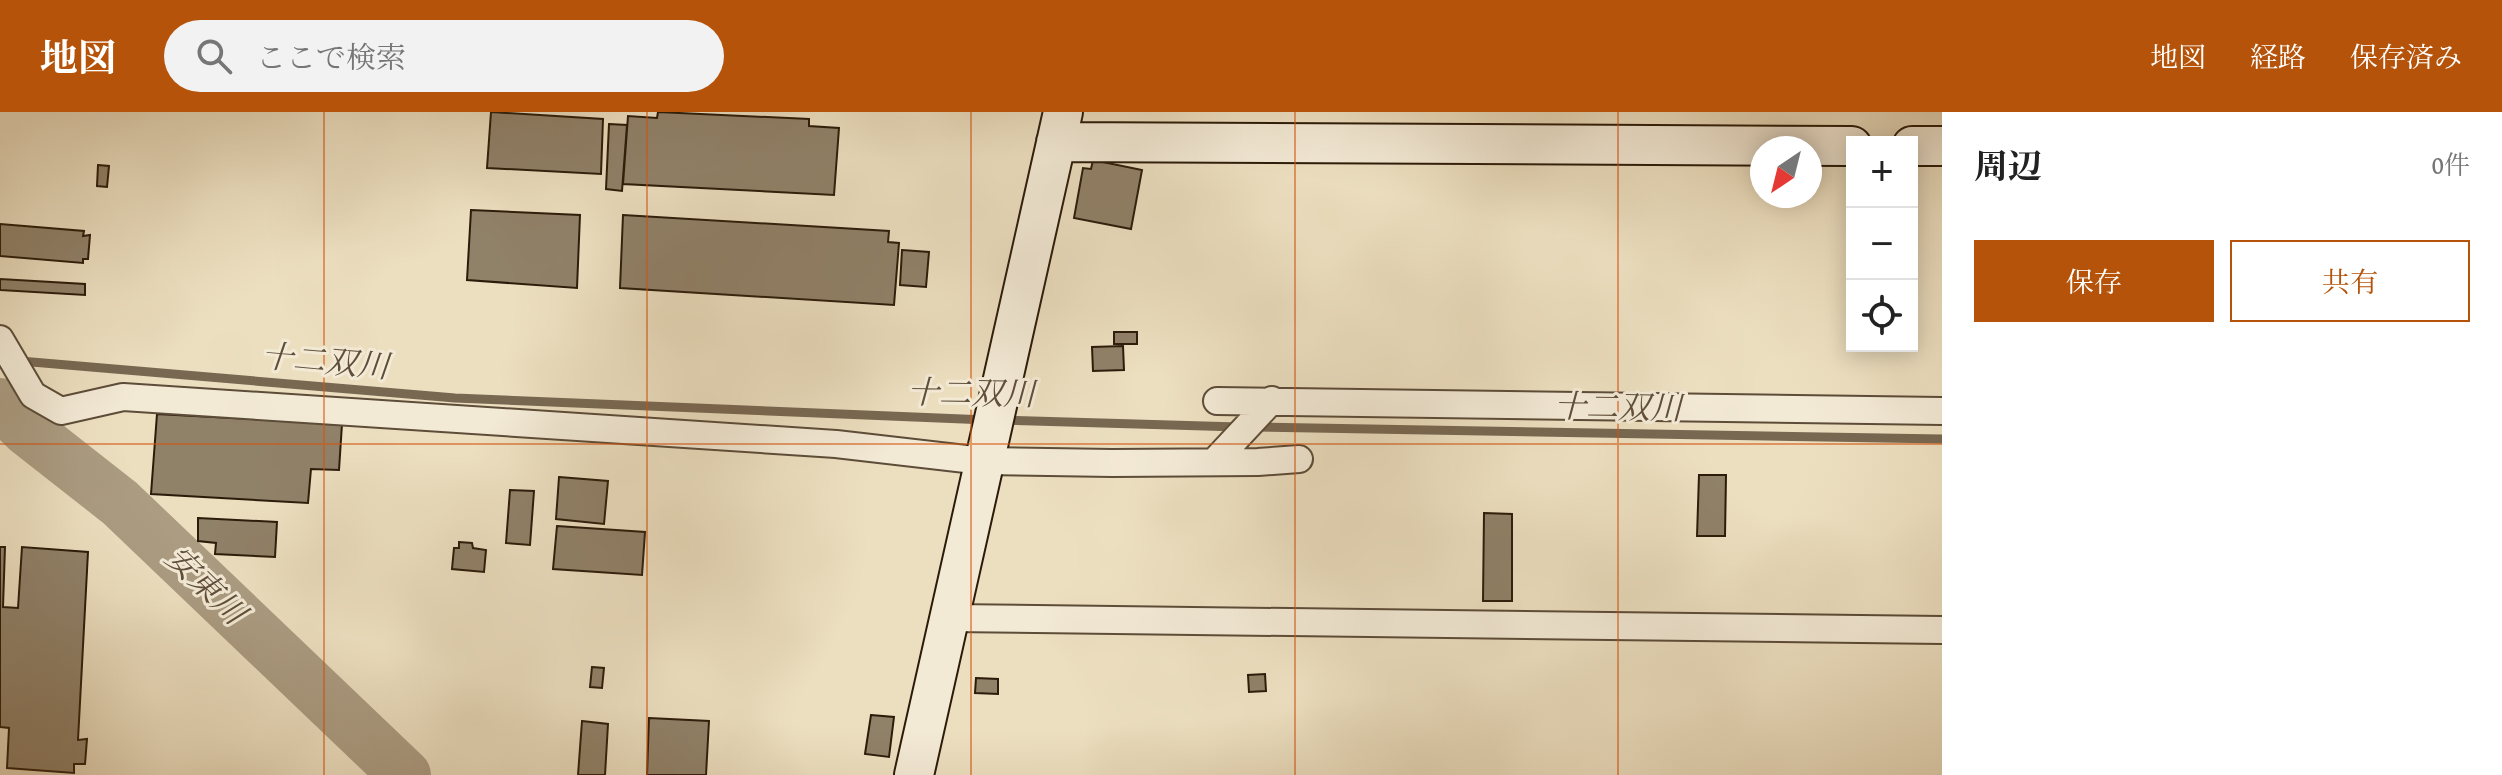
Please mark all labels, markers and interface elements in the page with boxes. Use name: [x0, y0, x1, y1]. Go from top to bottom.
search box: [164, 20, 724, 92]
text: 地図: [40, 29, 116, 85]
icon: search: [192, 34, 236, 78]
text: ここで検索: [256, 35, 406, 79]
text: 地図: [2150, 36, 2206, 77]
text: 経路: [2250, 36, 2306, 77]
text: 保存済み: [2350, 36, 2462, 77]
north arrow: [1750, 136, 1822, 208]
map controls: [1846, 136, 1918, 352]
button: +: [1846, 136, 1918, 208]
text: 周辺: [1974, 141, 2042, 190]
text: 0件: [2431, 145, 2470, 184]
button: −: [1846, 208, 1918, 280]
button: 保存: [1974, 240, 2214, 322]
button: 共有: [2230, 240, 2470, 322]
button: locate: [1846, 280, 1918, 352]
water label: 十二双川: [259, 332, 394, 390]
water label: 十二双川: [907, 368, 1038, 417]
water label: 十二双川: [1554, 382, 1685, 431]
water label: 安東川: [155, 534, 259, 637]

